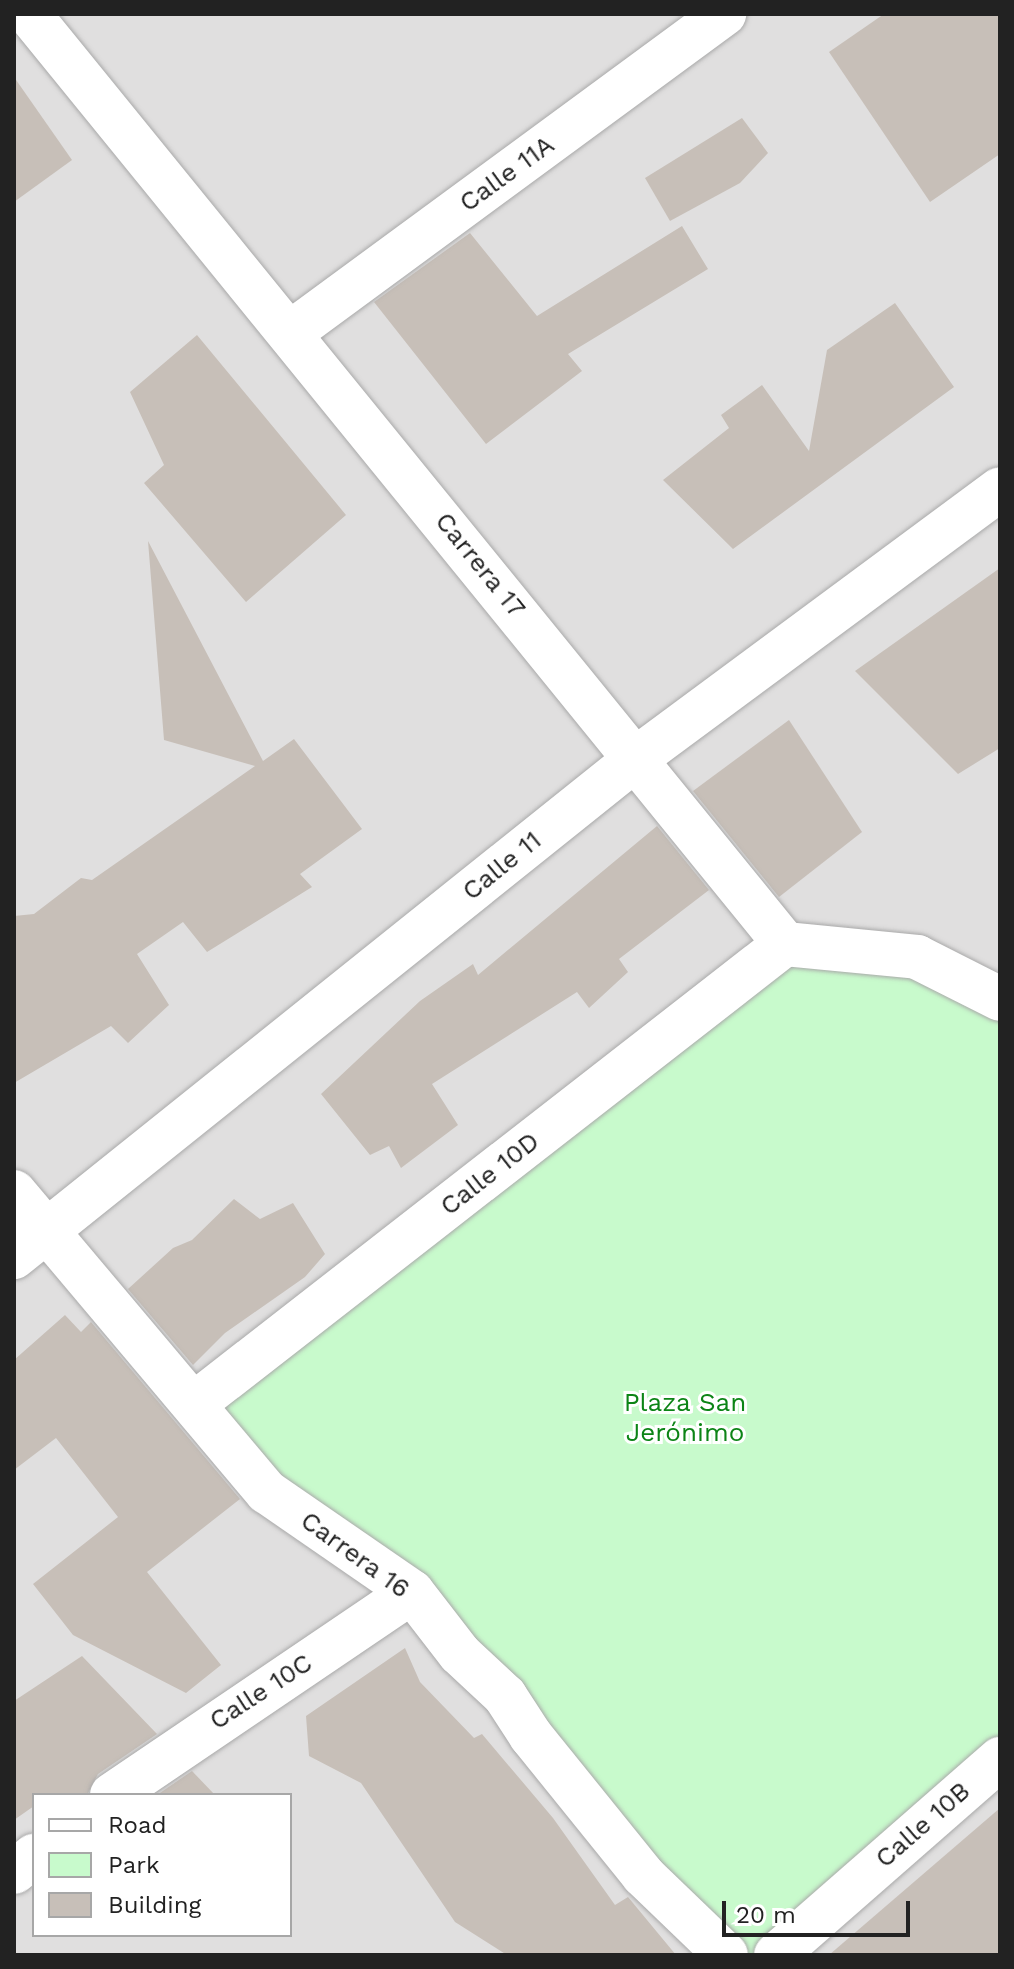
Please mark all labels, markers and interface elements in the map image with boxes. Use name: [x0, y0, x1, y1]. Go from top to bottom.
street label: Calle 11A: [453, 129, 561, 219]
street label: Carrera 17: [428, 506, 532, 624]
street label: Calle 11: [456, 825, 548, 907]
street label: Calle 10D: [434, 1126, 546, 1222]
park label: Plaza San Jerónimo: [623, 1387, 747, 1448]
street label: Carrera 16: [294, 1505, 416, 1605]
street label: Calle 10C: [204, 1647, 318, 1737]
street label: Calle 10B: [869, 1775, 977, 1875]
legend: [32, 1793, 292, 1937]
text: Road: [108, 1811, 167, 1839]
text: Park: [108, 1851, 160, 1879]
scale bar: [726, 1885, 914, 1935]
text: Building: [108, 1891, 201, 1919]
text: 20 m: [736, 1901, 796, 1929]

